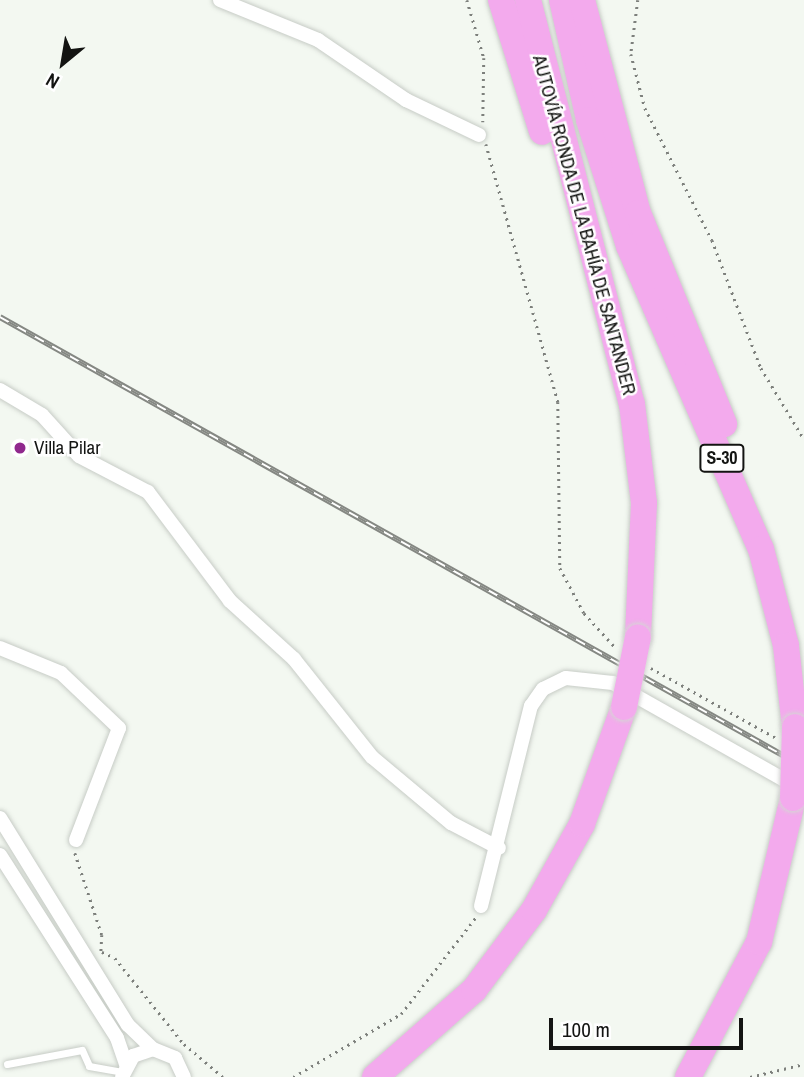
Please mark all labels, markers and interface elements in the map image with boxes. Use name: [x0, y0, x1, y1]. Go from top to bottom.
north arrow: [28, 28, 98, 98]
street label: AUTOVÍA RONDA DE LA BAHÍA DE SANTANDER: [527, 51, 641, 399]
text: N: [41, 67, 64, 95]
place label: Villa Pilar: [34, 437, 100, 459]
marker: Villa Pilar: [12, 440, 28, 456]
road number: S-30: [699, 444, 745, 472]
scale bar: [552, 1004, 746, 1048]
text: 100 m: [562, 1015, 610, 1044]

